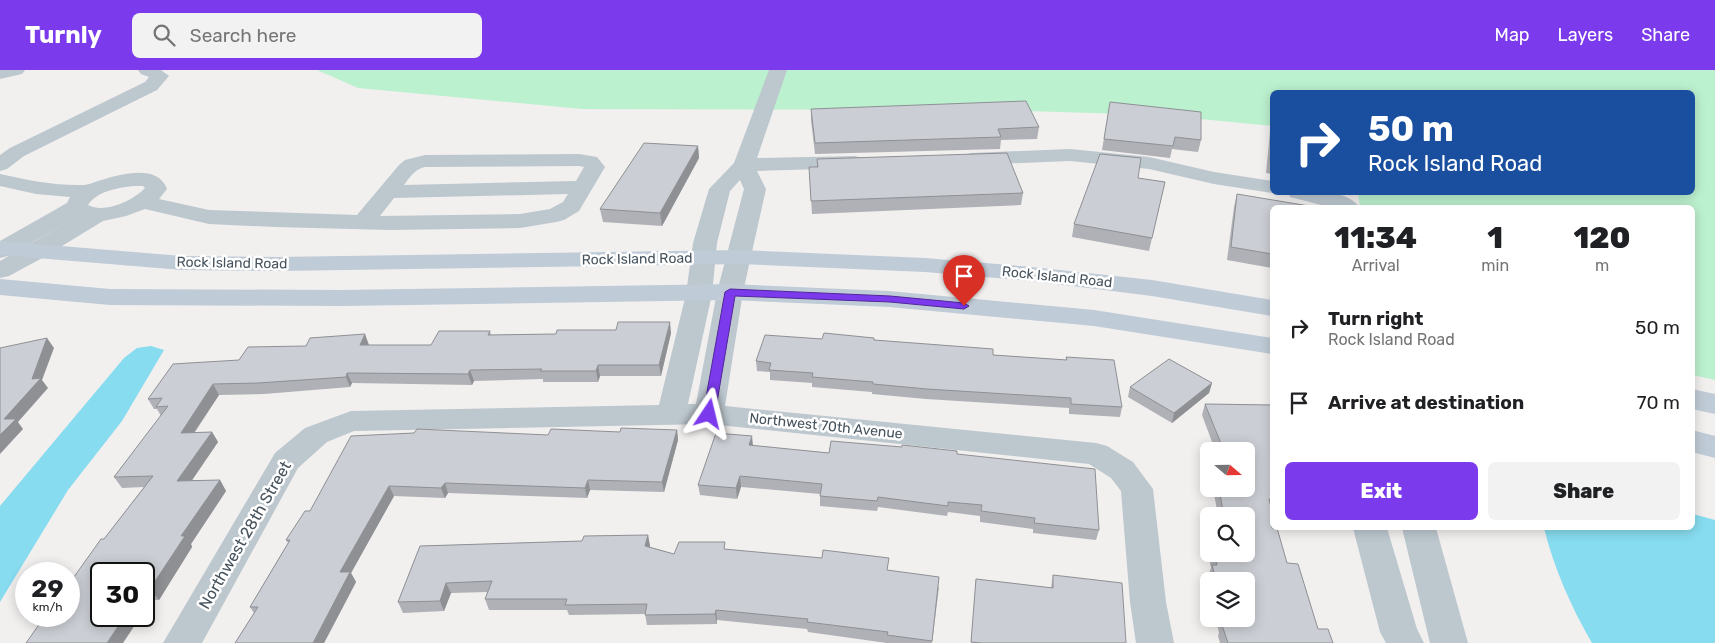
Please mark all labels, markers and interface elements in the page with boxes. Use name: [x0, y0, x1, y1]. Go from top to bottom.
search box: [132, 13, 482, 58]
text: Turnly: [25, 21, 102, 49]
icon: search: [150, 21, 178, 49]
text: Search here: [190, 24, 296, 47]
text: Map: [1495, 24, 1530, 46]
text: Layers: [1558, 24, 1613, 46]
text: Share: [1641, 24, 1690, 46]
text: 50 m: [1368, 108, 1454, 150]
icon: right: [1285, 110, 1350, 175]
text: Rock Island Road: [1368, 150, 1542, 177]
text: 11:34: [1334, 220, 1417, 256]
text: 1: [1487, 220, 1503, 256]
text: 120: [1574, 220, 1631, 256]
street label: Rock Island Road: [581, 250, 693, 268]
street label: Rock Island Road: [176, 254, 288, 272]
pin: [943, 255, 985, 306]
text: Arrival: [1352, 256, 1400, 275]
text: min: [1481, 256, 1509, 275]
text: m: [1595, 256, 1609, 275]
icon: arrive: [950, 262, 978, 290]
street label: Rock Island Road: [1001, 263, 1113, 291]
text: Turn right: [1328, 307, 1423, 330]
icon: right: [1285, 314, 1313, 342]
text: 50 m: [1635, 316, 1680, 339]
text: Rock Island Road: [1328, 330, 1455, 349]
position arrow: [682, 387, 734, 439]
icon: arrive: [1285, 389, 1313, 417]
text: Arrive at destination: [1328, 391, 1524, 414]
text: 70 m: [1637, 391, 1680, 414]
street label: Northwest 70th Avenue: [748, 409, 904, 443]
north arrow: [1200, 442, 1255, 498]
map controls: [1200, 442, 1255, 627]
street label: Northwest 28th Street: [195, 458, 295, 612]
button: Exit: [1285, 462, 1478, 520]
button: Share: [1488, 462, 1680, 520]
button: search: [1200, 507, 1255, 562]
speed limit sign: 30: [90, 562, 155, 627]
button: layers: [1200, 572, 1255, 627]
text: 29: [31, 574, 64, 603]
text: km/h: [33, 600, 62, 614]

